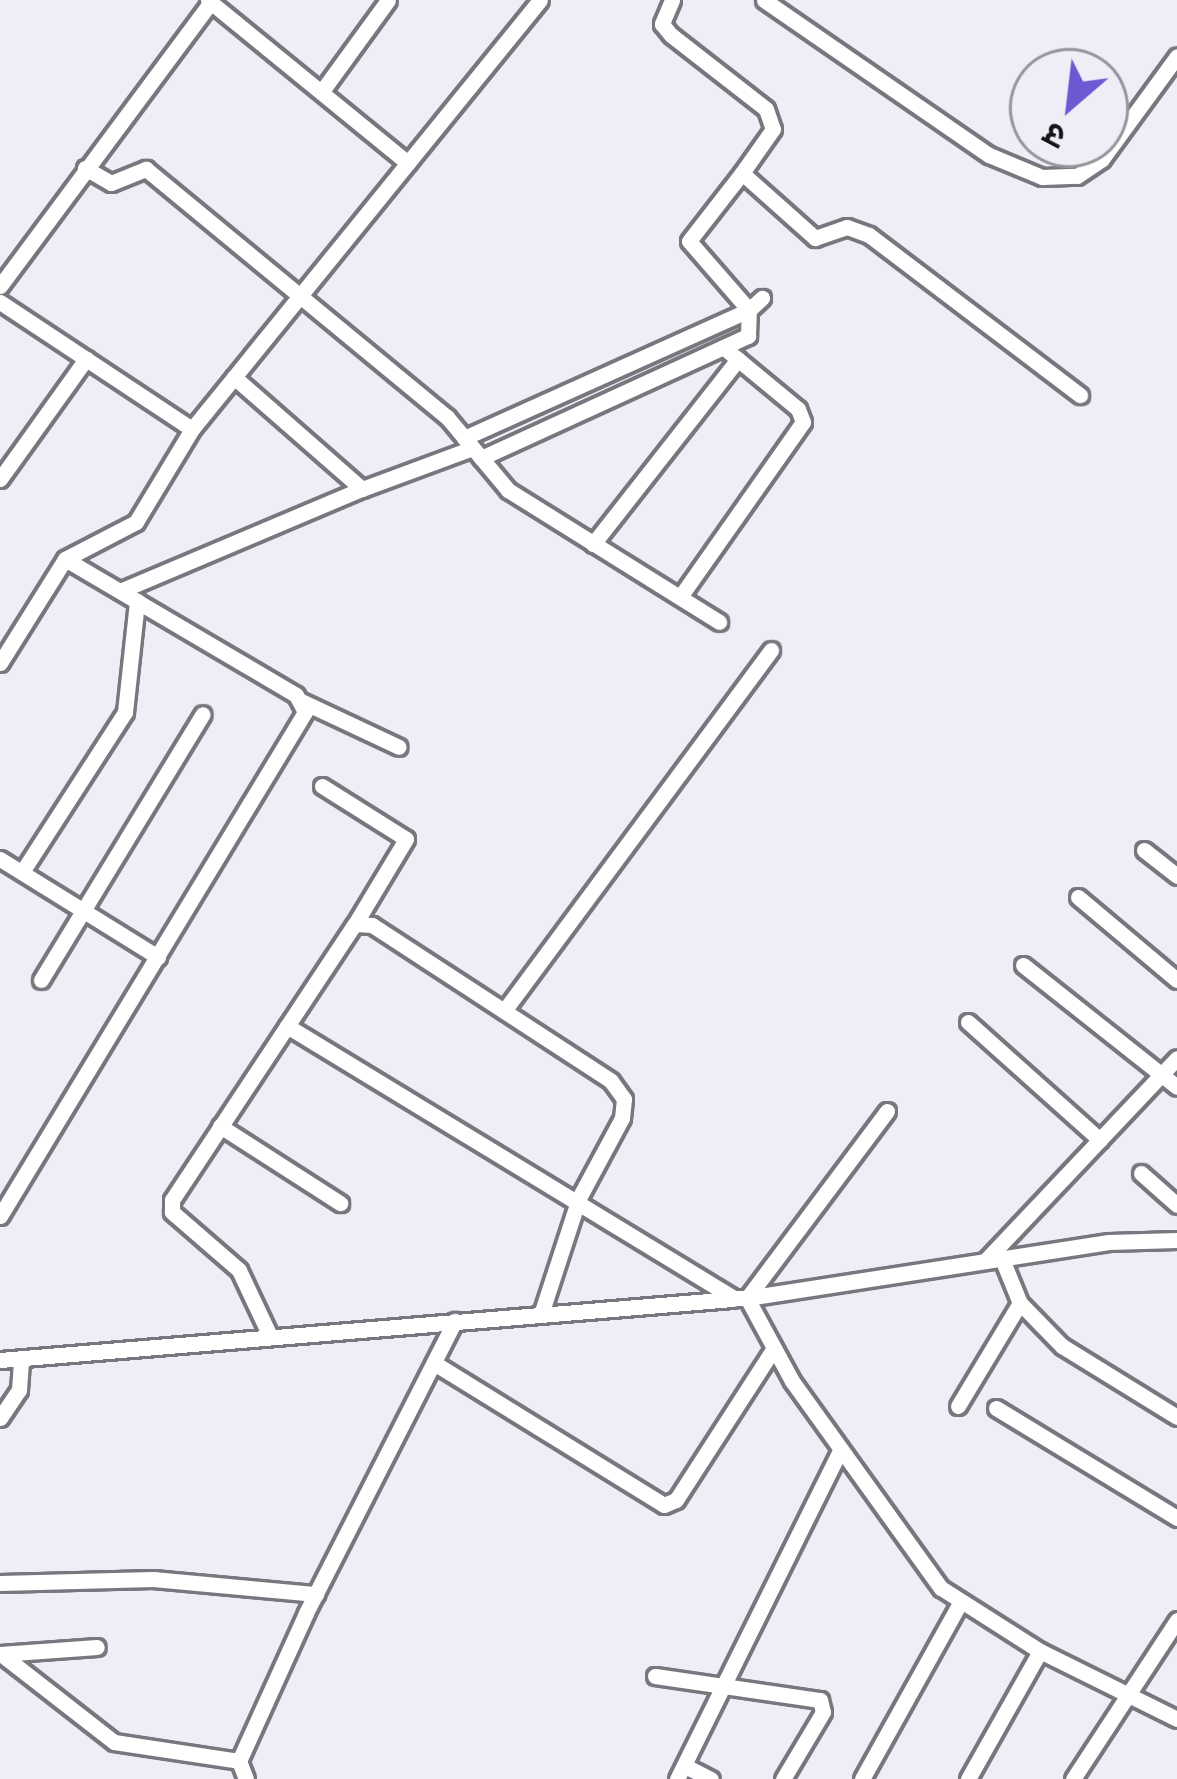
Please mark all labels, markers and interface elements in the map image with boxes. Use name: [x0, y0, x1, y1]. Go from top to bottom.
north arrow: [1009, 48, 1129, 168]
text: उ: [1036, 115, 1071, 159]

